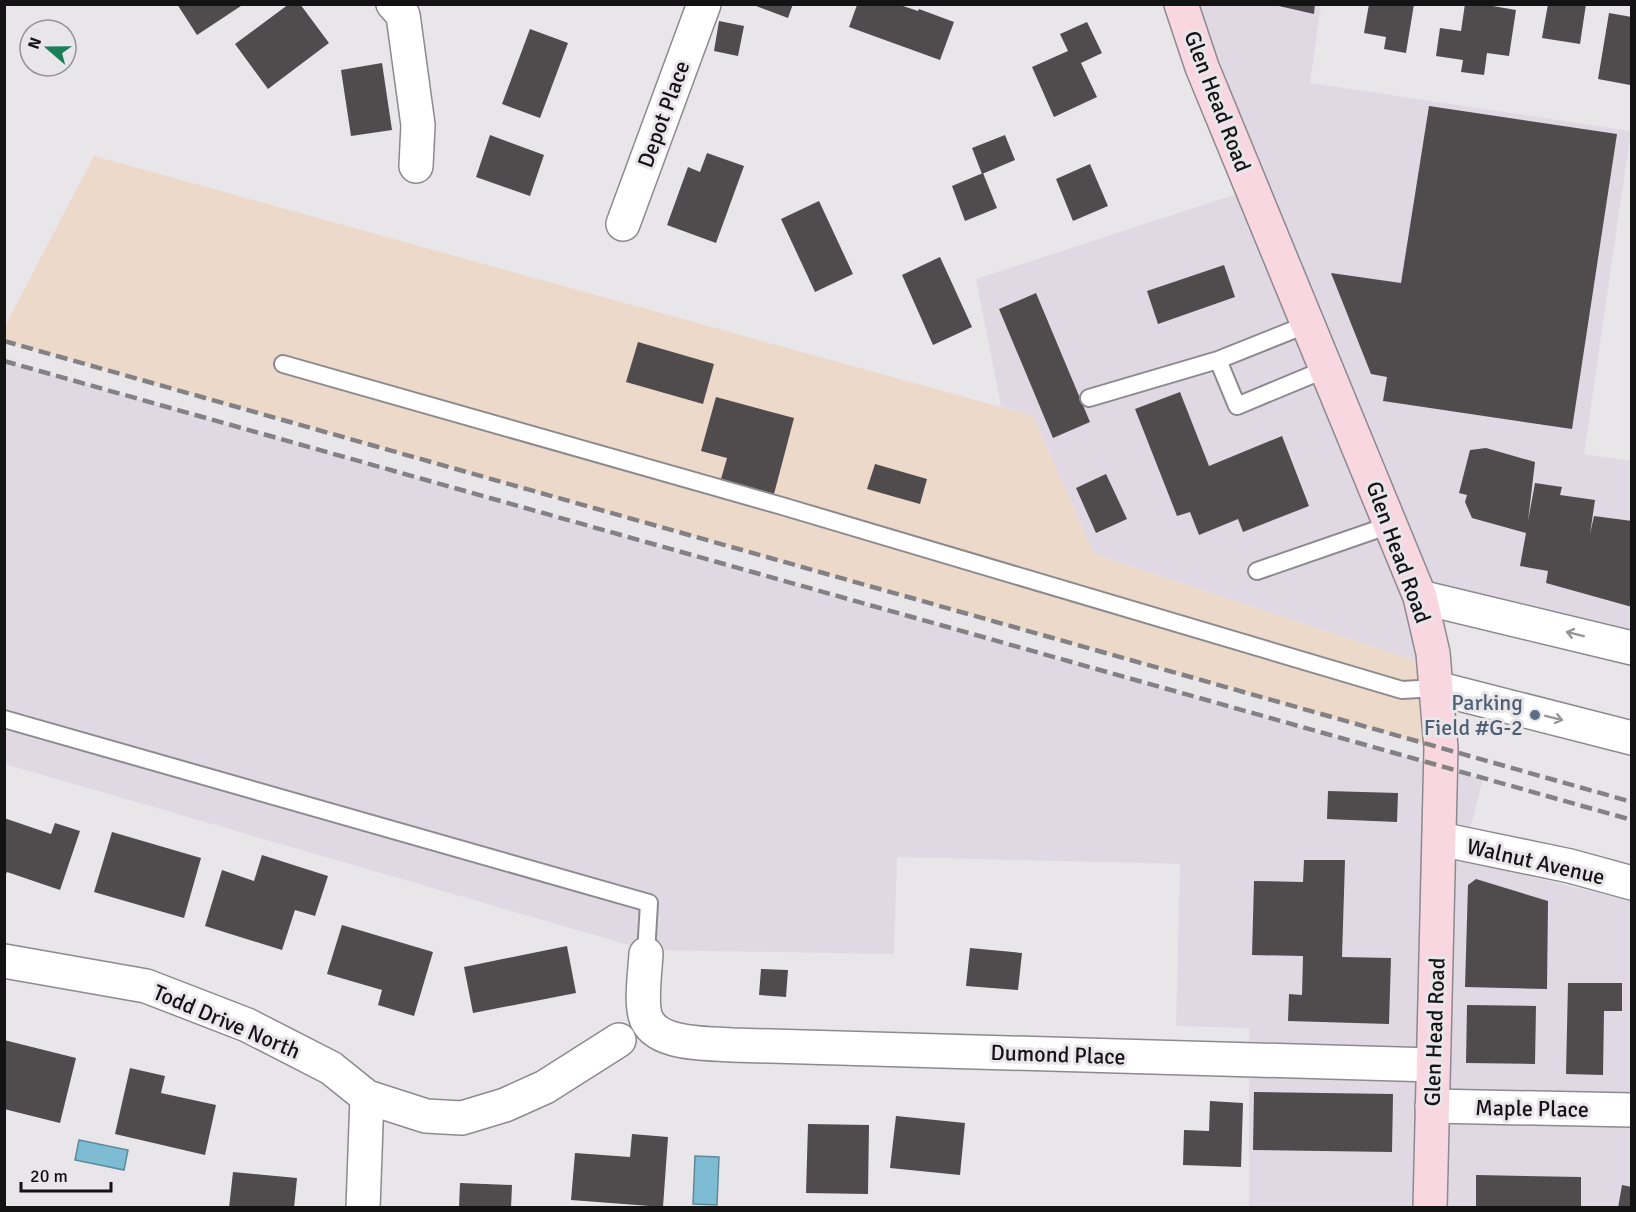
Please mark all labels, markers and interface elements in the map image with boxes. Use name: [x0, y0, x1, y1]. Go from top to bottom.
north arrow: [18, 18, 78, 78]
street label: Glen Head Road: [1178, 27, 1257, 175]
text: N: [24, 35, 46, 52]
street label: Depot Place: [632, 57, 695, 171]
street label: Glen Head Road: [1360, 478, 1437, 627]
one-way arrow: [1565, 628, 1585, 639]
place label: Parking Field #G-2: [1424, 689, 1523, 741]
marker: Parking Field #G-2: [1528, 708, 1542, 722]
one-way arrow: [1544, 713, 1563, 724]
street label: Walnut Avenue: [1464, 832, 1608, 890]
street label: Glen Head Road: [1418, 957, 1451, 1107]
street label: Todd Drive North: [149, 978, 304, 1065]
street label: Dumond Place: [990, 1039, 1126, 1070]
street label: Maple Place: [1475, 1094, 1589, 1123]
scale bar: [21, 1155, 111, 1193]
text: 20 m: [30, 1165, 68, 1187]

